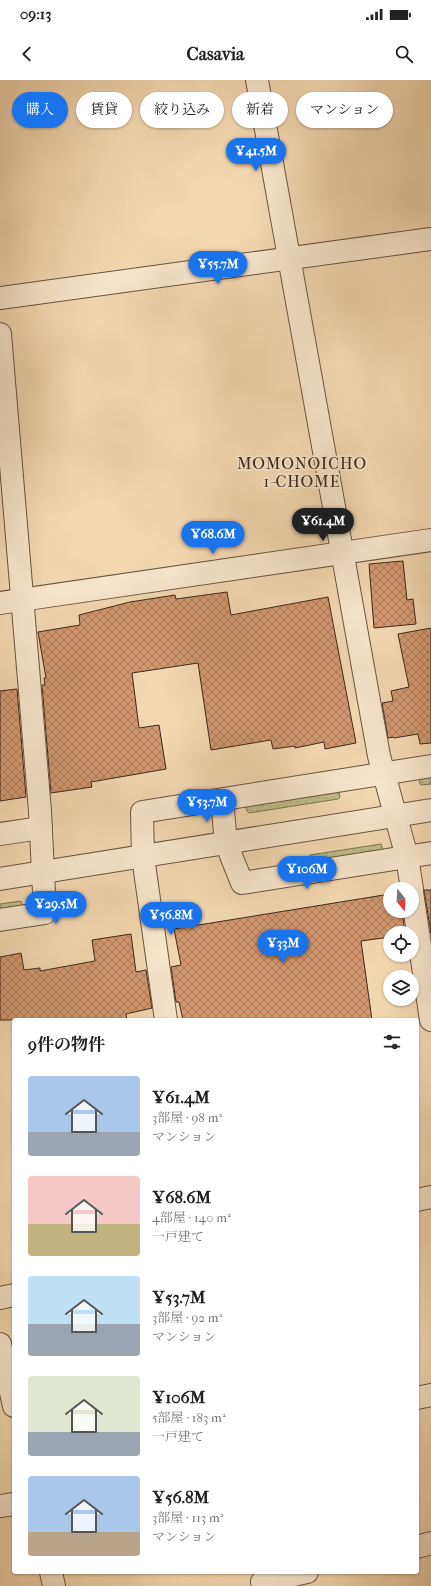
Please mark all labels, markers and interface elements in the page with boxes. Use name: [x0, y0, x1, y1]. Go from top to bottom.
text: 09:13: [20, 5, 51, 23]
icon: back: [16, 43, 38, 65]
icon: search: [393, 43, 415, 65]
text: Casavia: [187, 44, 244, 65]
chip: 購入: [12, 92, 68, 128]
chip: 賃貸: [76, 92, 132, 128]
chip: 絞り込み: [140, 92, 224, 128]
chip: 新着: [232, 92, 288, 128]
chip: マンション: [296, 92, 393, 128]
pin: ¥41.5M: [223, 138, 289, 172]
text: ¥41.5M: [235, 143, 277, 158]
pin: ¥55.7M: [185, 251, 251, 285]
text: ¥55.7M: [197, 256, 239, 271]
district label: MOMONOICHO 1-CHOME: [237, 454, 367, 491]
pin: ¥61.4M: [290, 508, 356, 542]
text: ¥61.4M: [301, 513, 345, 528]
pin: ¥68.6M: [180, 521, 246, 555]
text: ¥68.6M: [190, 526, 236, 541]
pin: ¥53.7M: [174, 789, 240, 823]
text: ¥53.7M: [187, 794, 228, 809]
pin: ¥106M: [279, 856, 335, 890]
text: ¥106M: [287, 861, 327, 876]
north arrow: [383, 882, 419, 918]
map controls: [383, 882, 419, 1006]
pin: ¥29.5M: [23, 891, 89, 925]
text: ¥29.5M: [34, 896, 78, 911]
pin: ¥56.8M: [138, 902, 204, 936]
text: ¥56.8M: [149, 907, 193, 922]
button: locate: [383, 926, 419, 962]
pin: ¥33M: [259, 930, 307, 964]
text: ¥33M: [267, 935, 299, 950]
button: layers: [383, 970, 419, 1006]
icon: filters: [381, 1031, 403, 1053]
text: 9件の物件: [28, 1034, 105, 1054]
text: ¥61.4M: [152, 1087, 210, 1107]
icon: home: [60, 1092, 108, 1140]
text: 3部屋 · 98 m²: [152, 1110, 222, 1125]
text: マンション: [152, 1129, 216, 1144]
text: ¥68.6M: [152, 1187, 211, 1207]
icon: home: [60, 1192, 108, 1240]
text: 4部屋 · 140 m²: [152, 1210, 231, 1225]
text: 一戸建て: [152, 1229, 204, 1244]
text: ¥53.7M: [152, 1287, 206, 1307]
icon: home: [60, 1292, 108, 1340]
text: 3部屋 · 92 m²: [152, 1310, 222, 1325]
text: マンション: [152, 1329, 216, 1344]
text: ¥106M: [152, 1387, 205, 1407]
icon: home: [60, 1392, 108, 1440]
text: 5部屋 · 183 m²: [152, 1410, 226, 1425]
text: 一戸建て: [152, 1429, 204, 1444]
text: ¥56.8M: [152, 1487, 209, 1507]
icon: home: [60, 1492, 108, 1540]
text: 3部屋 · 113 m²: [152, 1510, 223, 1525]
text: マンション: [152, 1529, 216, 1544]

